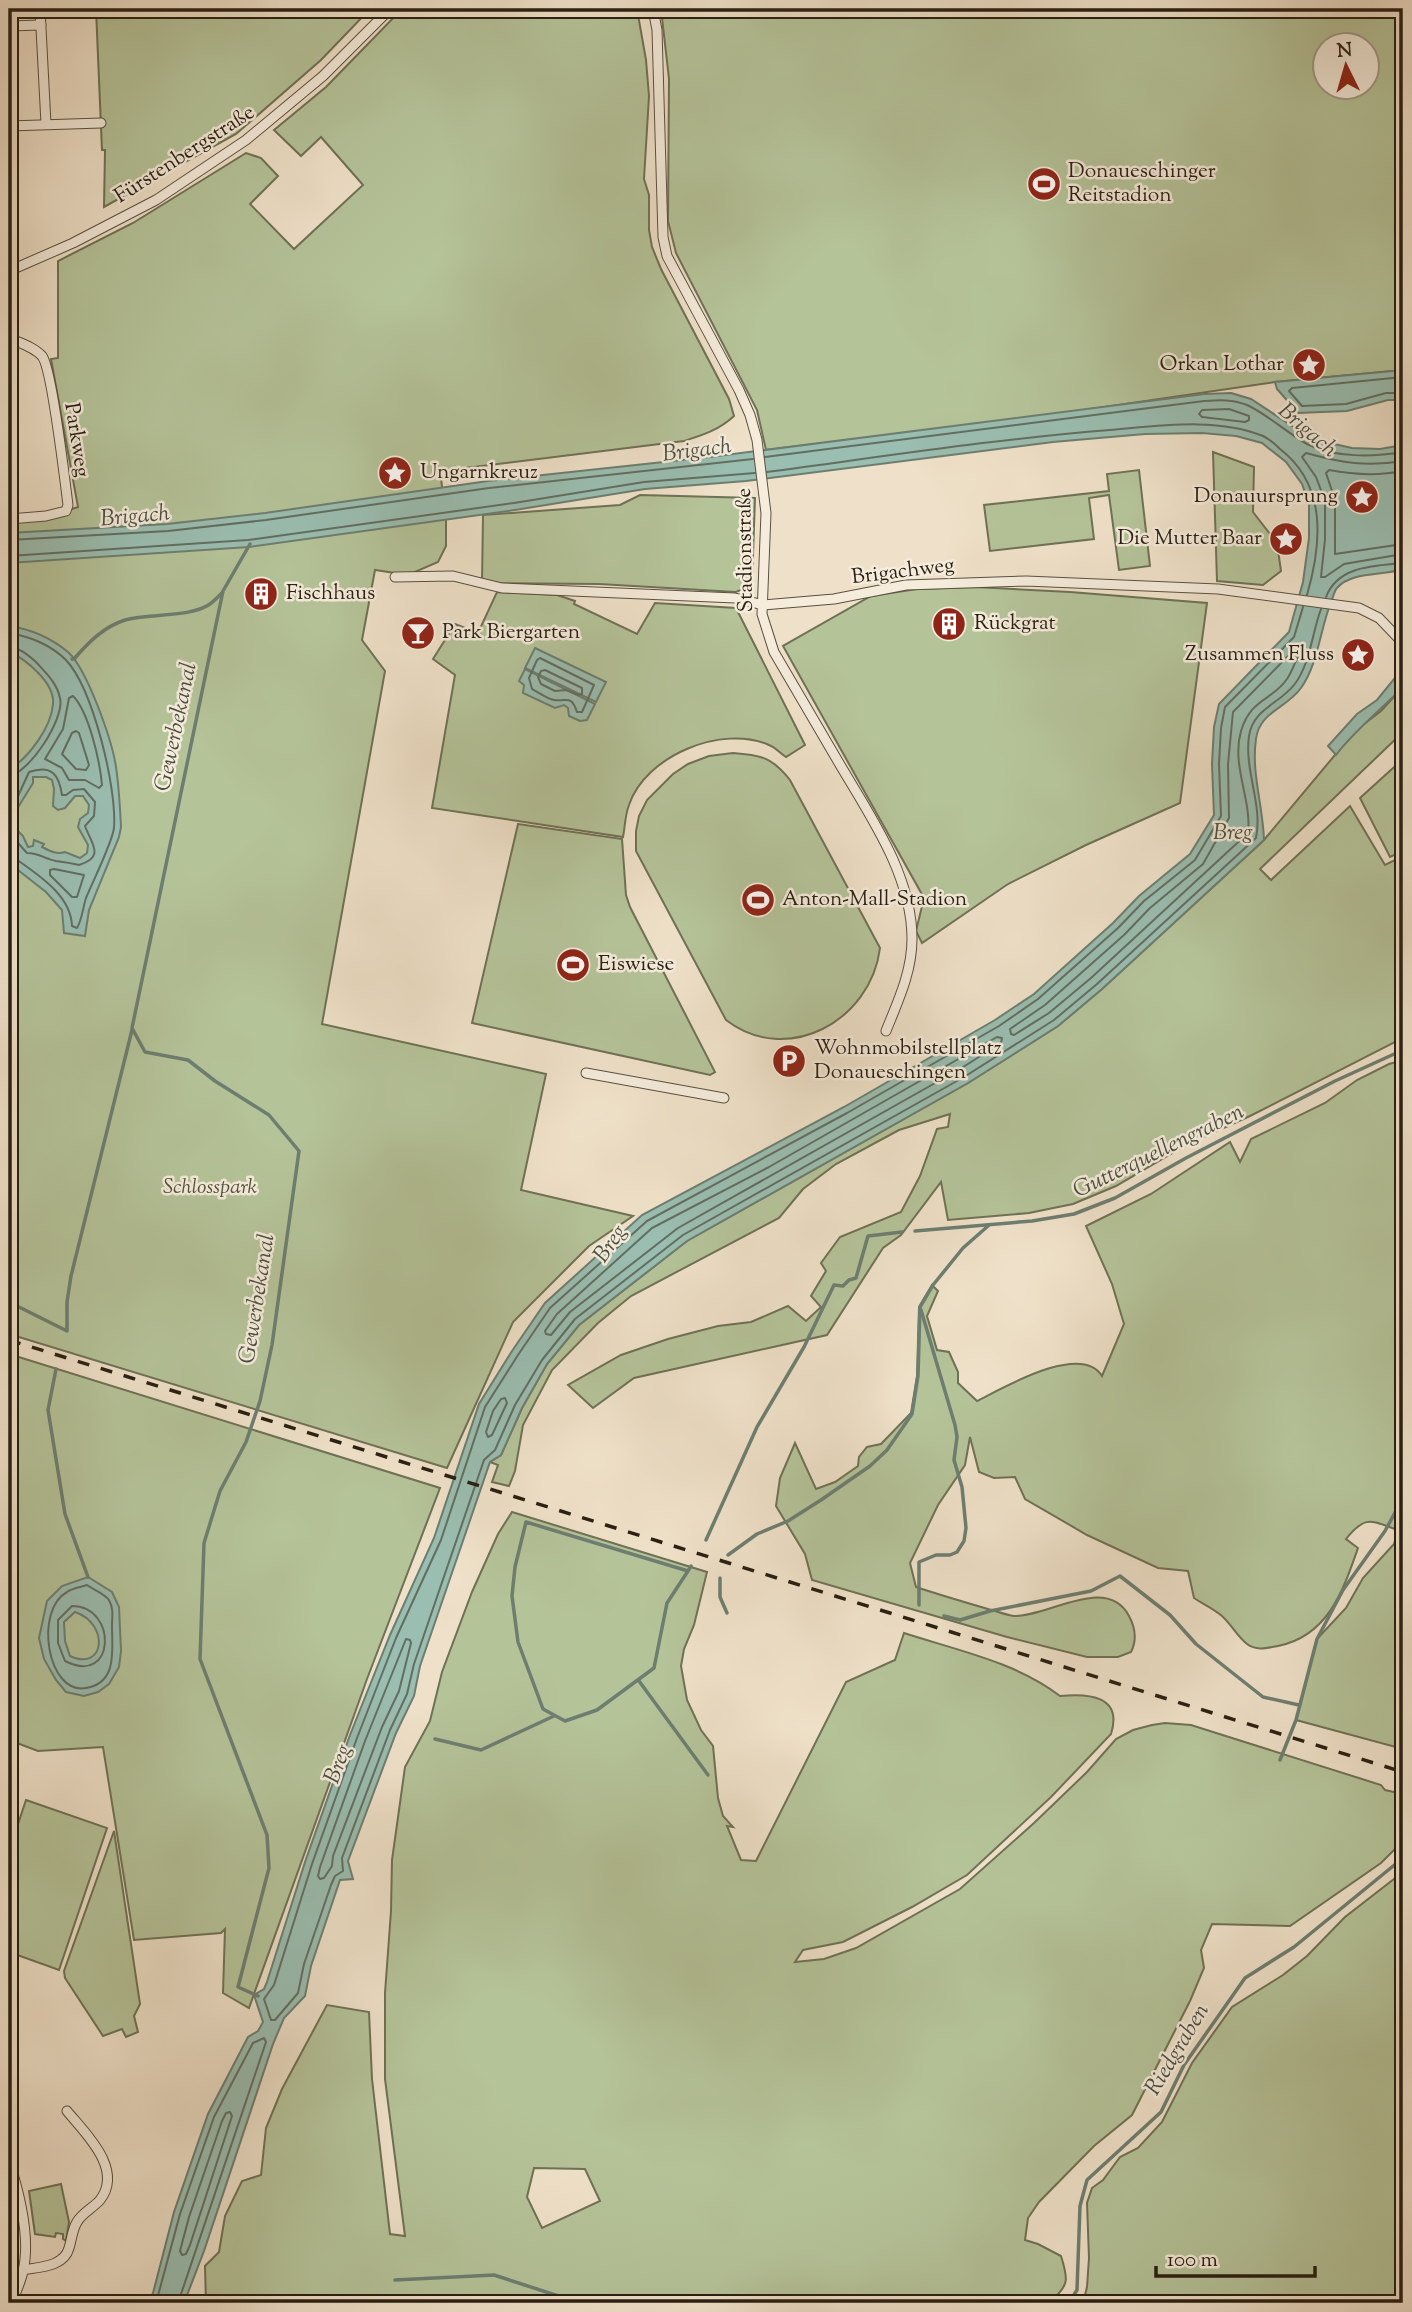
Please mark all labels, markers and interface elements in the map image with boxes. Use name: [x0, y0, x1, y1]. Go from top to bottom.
north arrow: [1310, 32, 1380, 102]
text: N: [1336, 37, 1353, 66]
street label: Fürstenbergstraße: [109, 98, 261, 212]
place label: Donaueschinger Reitstadion: [1068, 157, 1216, 211]
sports icon: Donaueschinger Reitstadion: [1025, 165, 1063, 203]
place icon: Orkan Lothar: [1290, 346, 1328, 384]
place label: Orkan Lothar: [1159, 350, 1284, 380]
water label: Brigach: [1270, 396, 1344, 466]
street label: Parkweg: [55, 401, 97, 479]
water label: Brigach: [661, 430, 733, 472]
place icon: Ungarnkreuz: [376, 454, 414, 492]
place label: Ungarnkreuz: [420, 458, 538, 488]
place icon: Donauursprung: [1343, 478, 1381, 516]
place label: Donauursprung: [1194, 482, 1338, 512]
street label: Stadionstraße: [730, 487, 762, 613]
water label: Brigach: [99, 498, 171, 536]
place icon: Die Mutter Baar: [1267, 520, 1305, 558]
place label: Die Mutter Baar: [1117, 524, 1262, 554]
street label: Brigachweg: [850, 551, 956, 593]
building icon: Fischhaus: [242, 575, 280, 613]
place label: Fischhaus: [286, 579, 375, 609]
building icon: Rückgrat: [930, 605, 968, 643]
place label: Rückgrat: [974, 609, 1056, 639]
bar icon: Park Biergarten: [399, 614, 437, 652]
place label: Park Biergarten: [442, 618, 580, 648]
place icon: Zusammen Fluss: [1339, 636, 1377, 674]
place label: Zusammen Fluss: [1185, 640, 1334, 670]
water label: Gewerbekanal: [147, 659, 207, 795]
water label: Breg: [1213, 817, 1253, 850]
sports icon: Anton-Mall-Stadion: [739, 881, 777, 919]
place label: Anton-Mall-Stadion: [782, 885, 967, 915]
sports icon: Eiswiese: [554, 946, 592, 984]
place label: Eiswiese: [598, 950, 674, 980]
place label: Wohnmobilstellplatz Donaueschingen: [814, 1034, 1002, 1088]
parking icon: Wohnmobilstellplatz Donaueschingen: [770, 1042, 808, 1080]
water label: Gutterquellengraben: [1068, 1096, 1250, 1208]
park label: Schlosspark: [163, 1173, 258, 1203]
water label: Breg: [586, 1218, 636, 1270]
water label: Gewerbekanal: [231, 1232, 285, 1366]
water label: Breg: [317, 1740, 361, 1788]
water label: Riedgraben: [1138, 1998, 1218, 2102]
scale bar: [1156, 2235, 1316, 2279]
text: 100 m: [1167, 2246, 1218, 2276]

